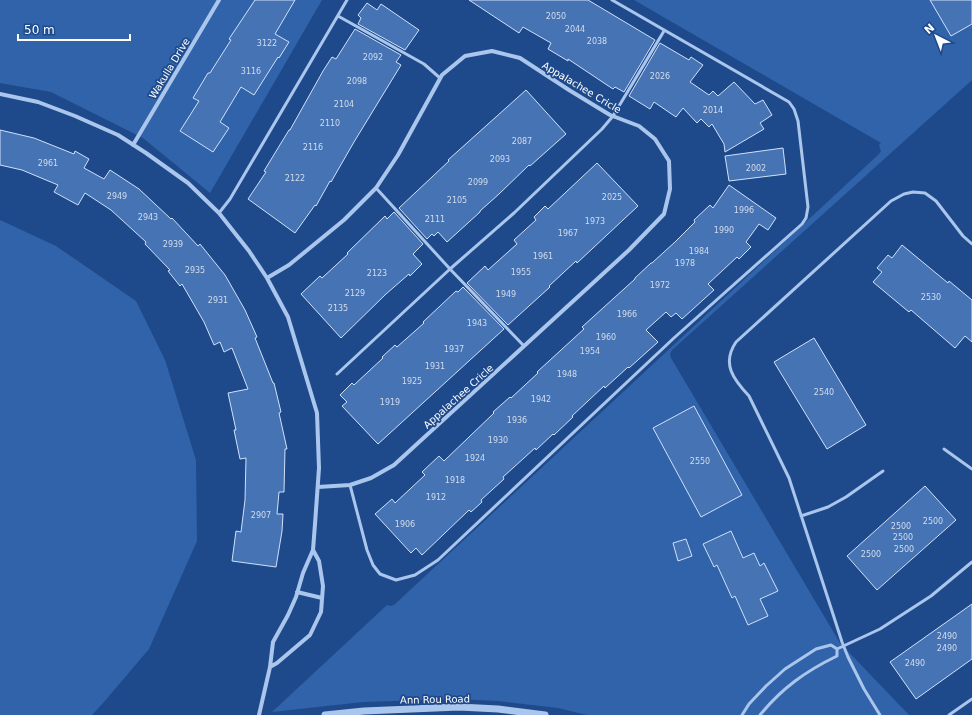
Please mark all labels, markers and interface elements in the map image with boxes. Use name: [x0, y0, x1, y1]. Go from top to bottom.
house number: 2050: [546, 12, 566, 21]
scale bar: [18, 16, 130, 42]
north arrow: [916, 16, 956, 56]
text: N: [922, 21, 937, 37]
text: 50 m: [24, 23, 55, 37]
house number: 2044: [565, 25, 585, 34]
street label: Wakulla Drive: [147, 36, 192, 101]
house number: 2038: [587, 37, 607, 46]
house number: 3122: [257, 39, 277, 48]
house number: 2092: [363, 53, 383, 62]
street label: Appalachee Cricle: [540, 59, 623, 115]
house number: 3116: [241, 67, 261, 76]
house number: 2026: [650, 72, 670, 81]
house number: 2098: [347, 77, 367, 86]
house number: 2104: [334, 100, 354, 109]
house number: 2014: [703, 106, 723, 115]
house number: 2110: [320, 119, 340, 128]
house number: 2087: [512, 137, 532, 146]
house number: 2116: [303, 143, 323, 152]
house number: 2093: [490, 155, 510, 164]
house number: 2961: [38, 159, 58, 168]
house number: 2002: [746, 164, 766, 173]
house number: 2122: [285, 174, 305, 183]
house number: 2099: [468, 178, 488, 187]
house number: 2949: [107, 192, 127, 201]
house number: 2025: [602, 193, 622, 202]
house number: 2105: [447, 196, 467, 205]
house number: 1996: [734, 206, 754, 215]
house number: 2943: [138, 213, 158, 222]
house number: 2111: [425, 215, 445, 224]
house number: 1973: [585, 217, 605, 226]
house number: 1990: [714, 226, 734, 235]
house number: 1967: [558, 229, 578, 238]
house number: 2939: [163, 240, 183, 249]
house number: 1984: [689, 247, 709, 256]
house number: 1961: [533, 252, 553, 261]
house number: 1978: [675, 259, 695, 268]
house number: 2935: [185, 266, 205, 275]
house number: 1955: [511, 268, 531, 277]
house number: 2123: [367, 269, 387, 278]
house number: 1972: [650, 281, 670, 290]
house number: 2129: [345, 289, 365, 298]
house number: 1949: [496, 290, 516, 299]
house number: 2530: [921, 293, 941, 302]
house number: 2931: [208, 296, 228, 305]
house number: 2135: [328, 304, 348, 313]
house number: 1966: [617, 310, 637, 319]
house number: 1943: [467, 319, 487, 328]
house number: 1960: [596, 333, 616, 342]
house number: 1937: [444, 345, 464, 354]
house number: 1954: [580, 347, 600, 356]
street label: Appalachee Cricle: [421, 362, 496, 431]
house number: 1931: [425, 362, 445, 371]
house number: 1948: [557, 370, 577, 379]
house number: 1925: [402, 377, 422, 386]
house number: 2540: [814, 388, 834, 397]
house number: 1942: [531, 395, 551, 404]
house number: 1919: [380, 398, 400, 407]
house number: 1936: [507, 416, 527, 425]
house number: 1930: [488, 436, 508, 445]
house number: 1924: [465, 454, 485, 463]
house number: 2550: [690, 457, 710, 466]
house number: 1918: [445, 476, 465, 485]
house number: 1912: [426, 493, 446, 502]
house number: 2907: [251, 511, 271, 520]
house number: 2500: [923, 517, 943, 526]
house number: 1906: [395, 520, 415, 529]
house number: 2500: [891, 522, 911, 531]
house number: 2500: [893, 533, 913, 542]
house number: 2500: [894, 545, 914, 554]
house number: 2500: [861, 550, 881, 559]
house number: 2490: [937, 632, 957, 641]
house number: 2490: [937, 644, 957, 653]
house number: 2490: [905, 659, 925, 668]
street label: Ann Rou Road: [400, 693, 470, 706]

